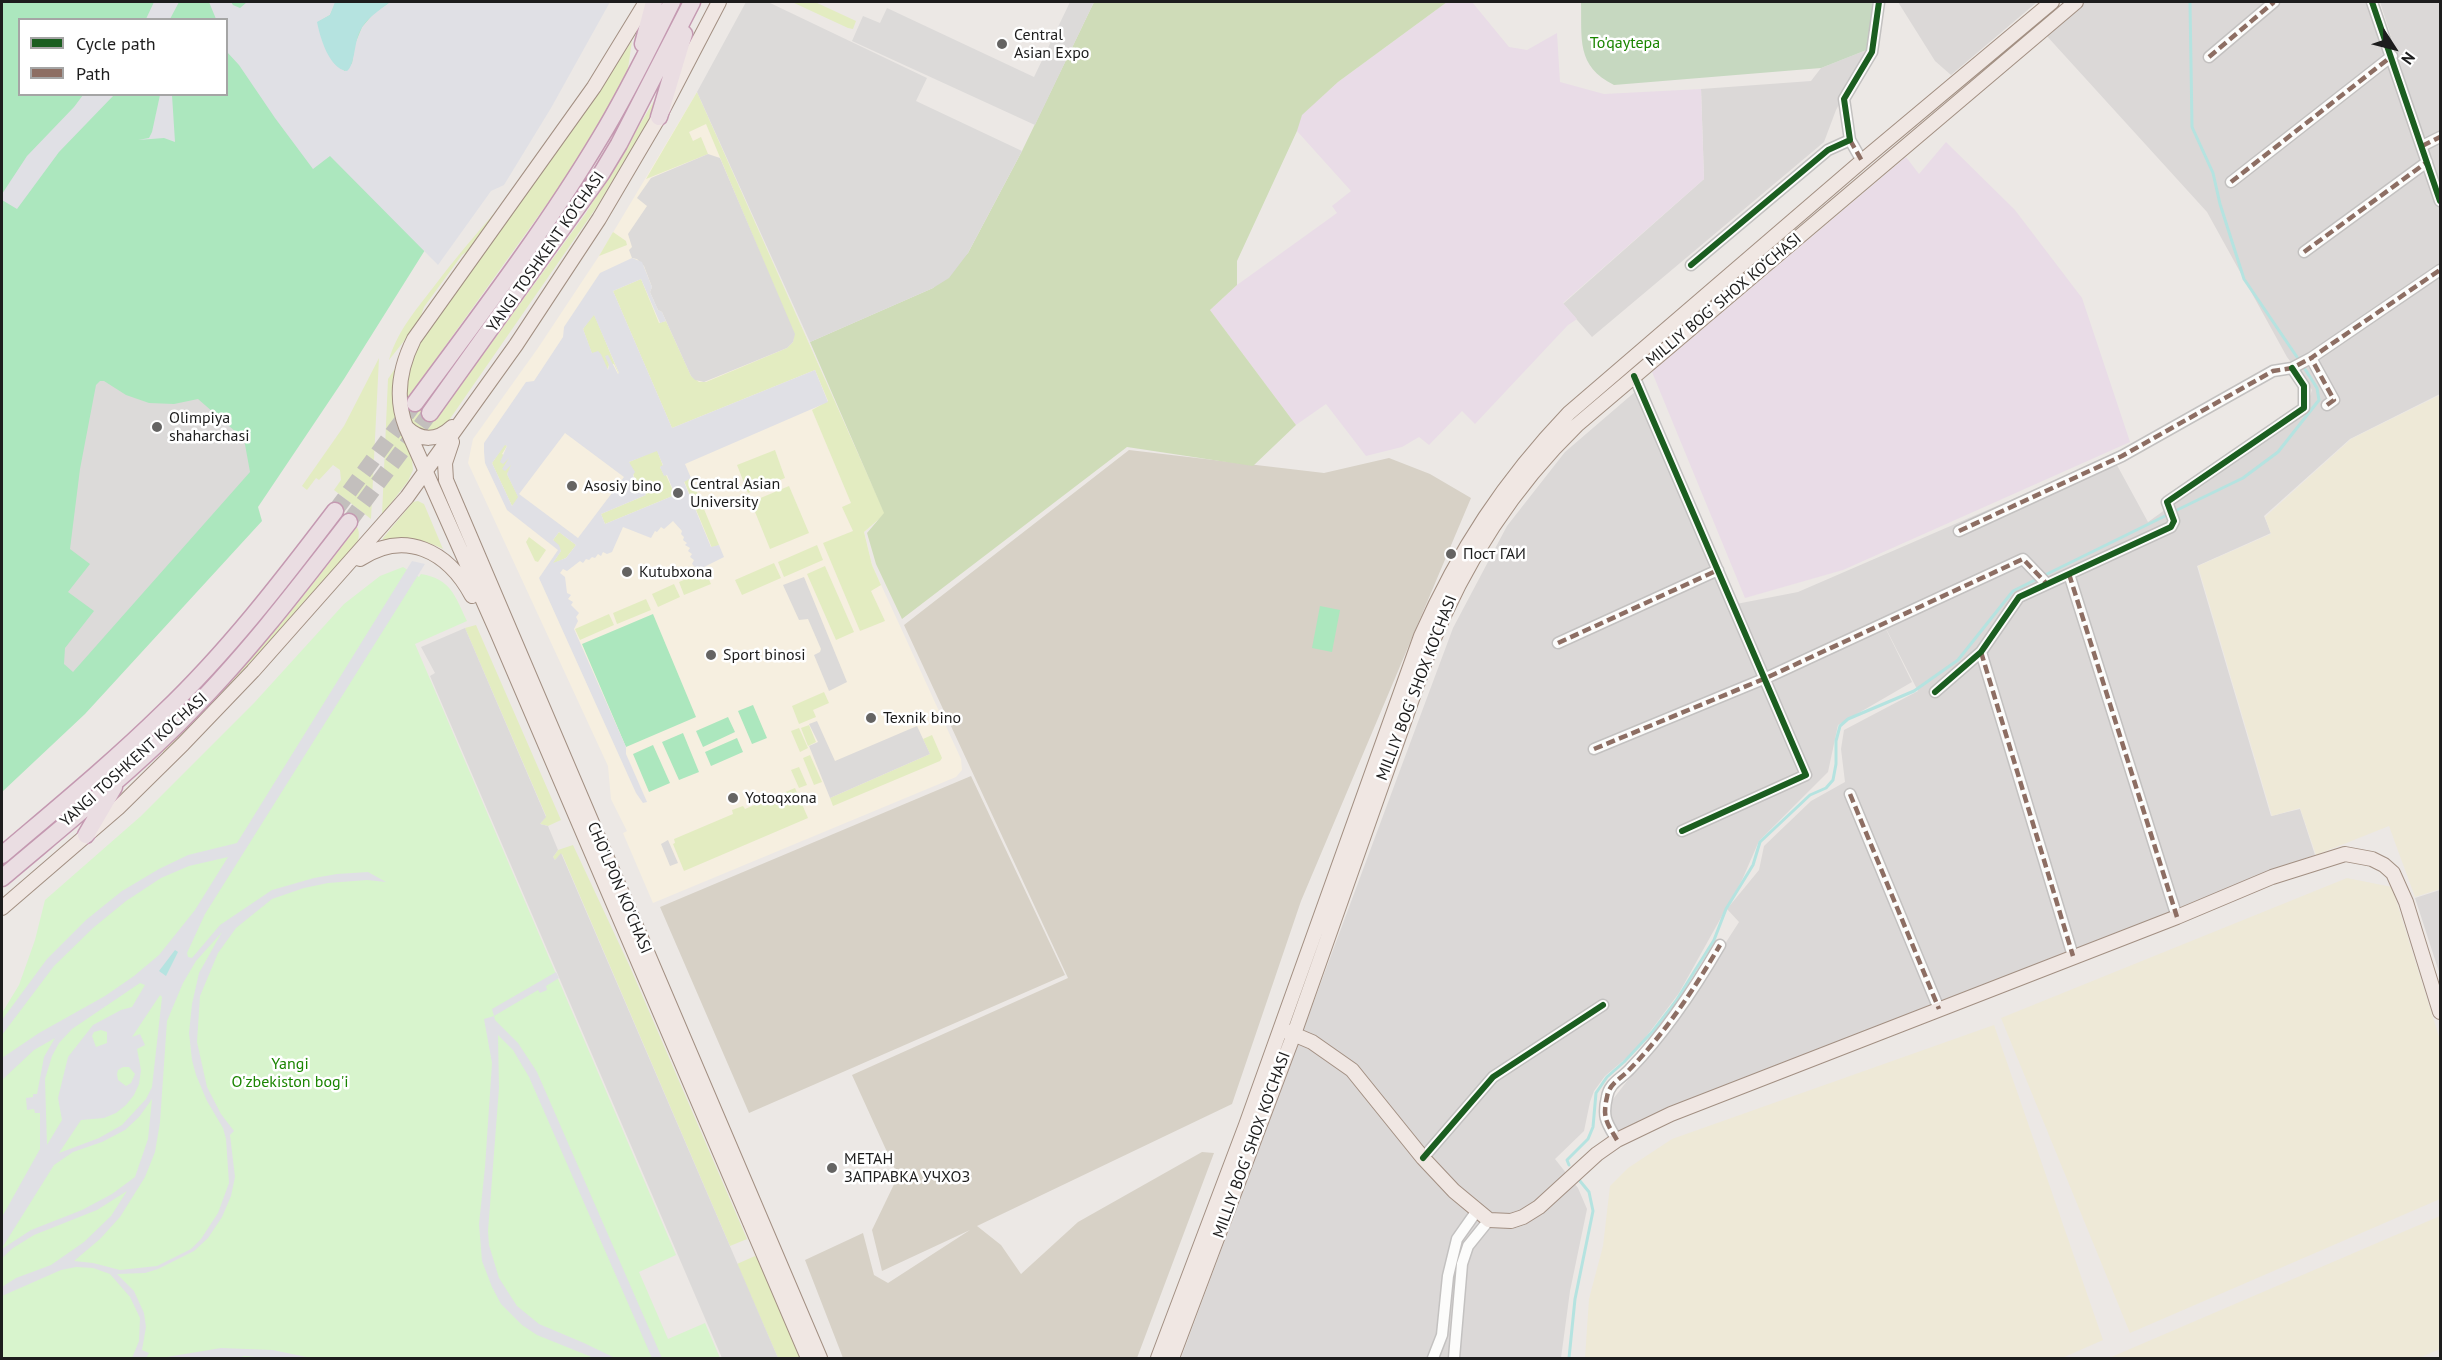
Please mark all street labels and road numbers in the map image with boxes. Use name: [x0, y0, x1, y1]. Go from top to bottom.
street label: YANGI TOSHKENT KO‘CHASI: [483, 168, 609, 336]
street label: MILLIY BOG‘ SHOX KO‘CHASI: [1642, 229, 1806, 371]
street label: MILLIY BOG‘ SHOX KO‘CHASI: [1373, 593, 1461, 783]
street label: YANGI TOSHKENT KO‘CHASI: [56, 689, 212, 831]
street label: CHO'LPON KO'CHASI: [583, 819, 655, 957]
street label: MILLIY BOG‘ SHOX KO‘CHASI: [1209, 1049, 1295, 1241]

